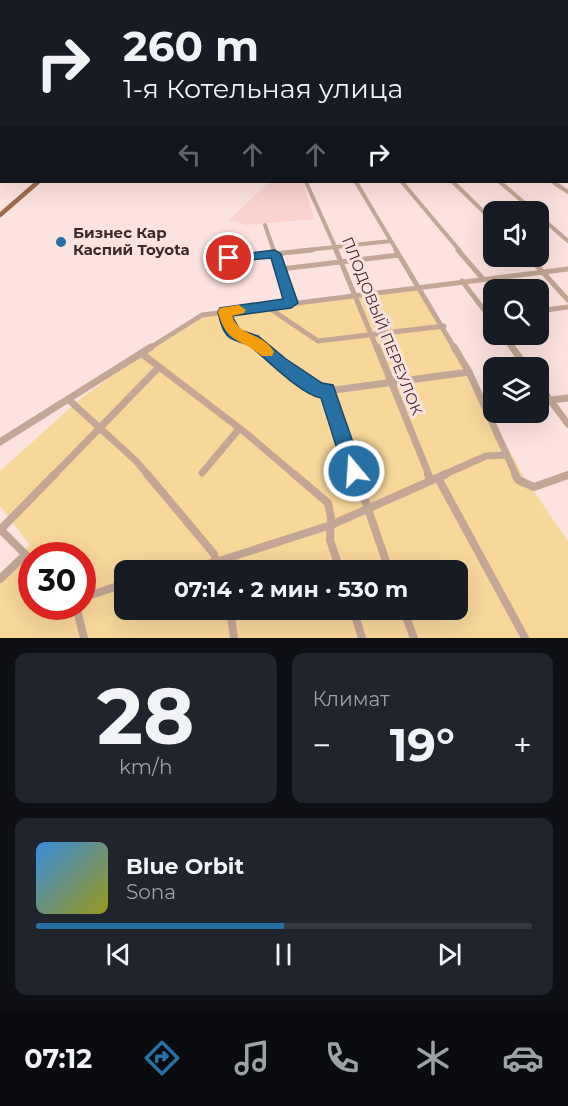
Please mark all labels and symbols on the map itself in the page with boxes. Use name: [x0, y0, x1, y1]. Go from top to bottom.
place label: Бизнес Кар Каспий Toyota: [73, 223, 190, 259]
pin: [203, 232, 254, 283]
street label: ПЛОДОВЫЙ ПЕРЕУЛОК: [338, 234, 427, 418]
marker: Бизнес Кар Каспий Toyota: [54, 235, 68, 249]
position arrow: [322, 439, 386, 503]
speed limit sign: 30: [18, 542, 96, 620]

